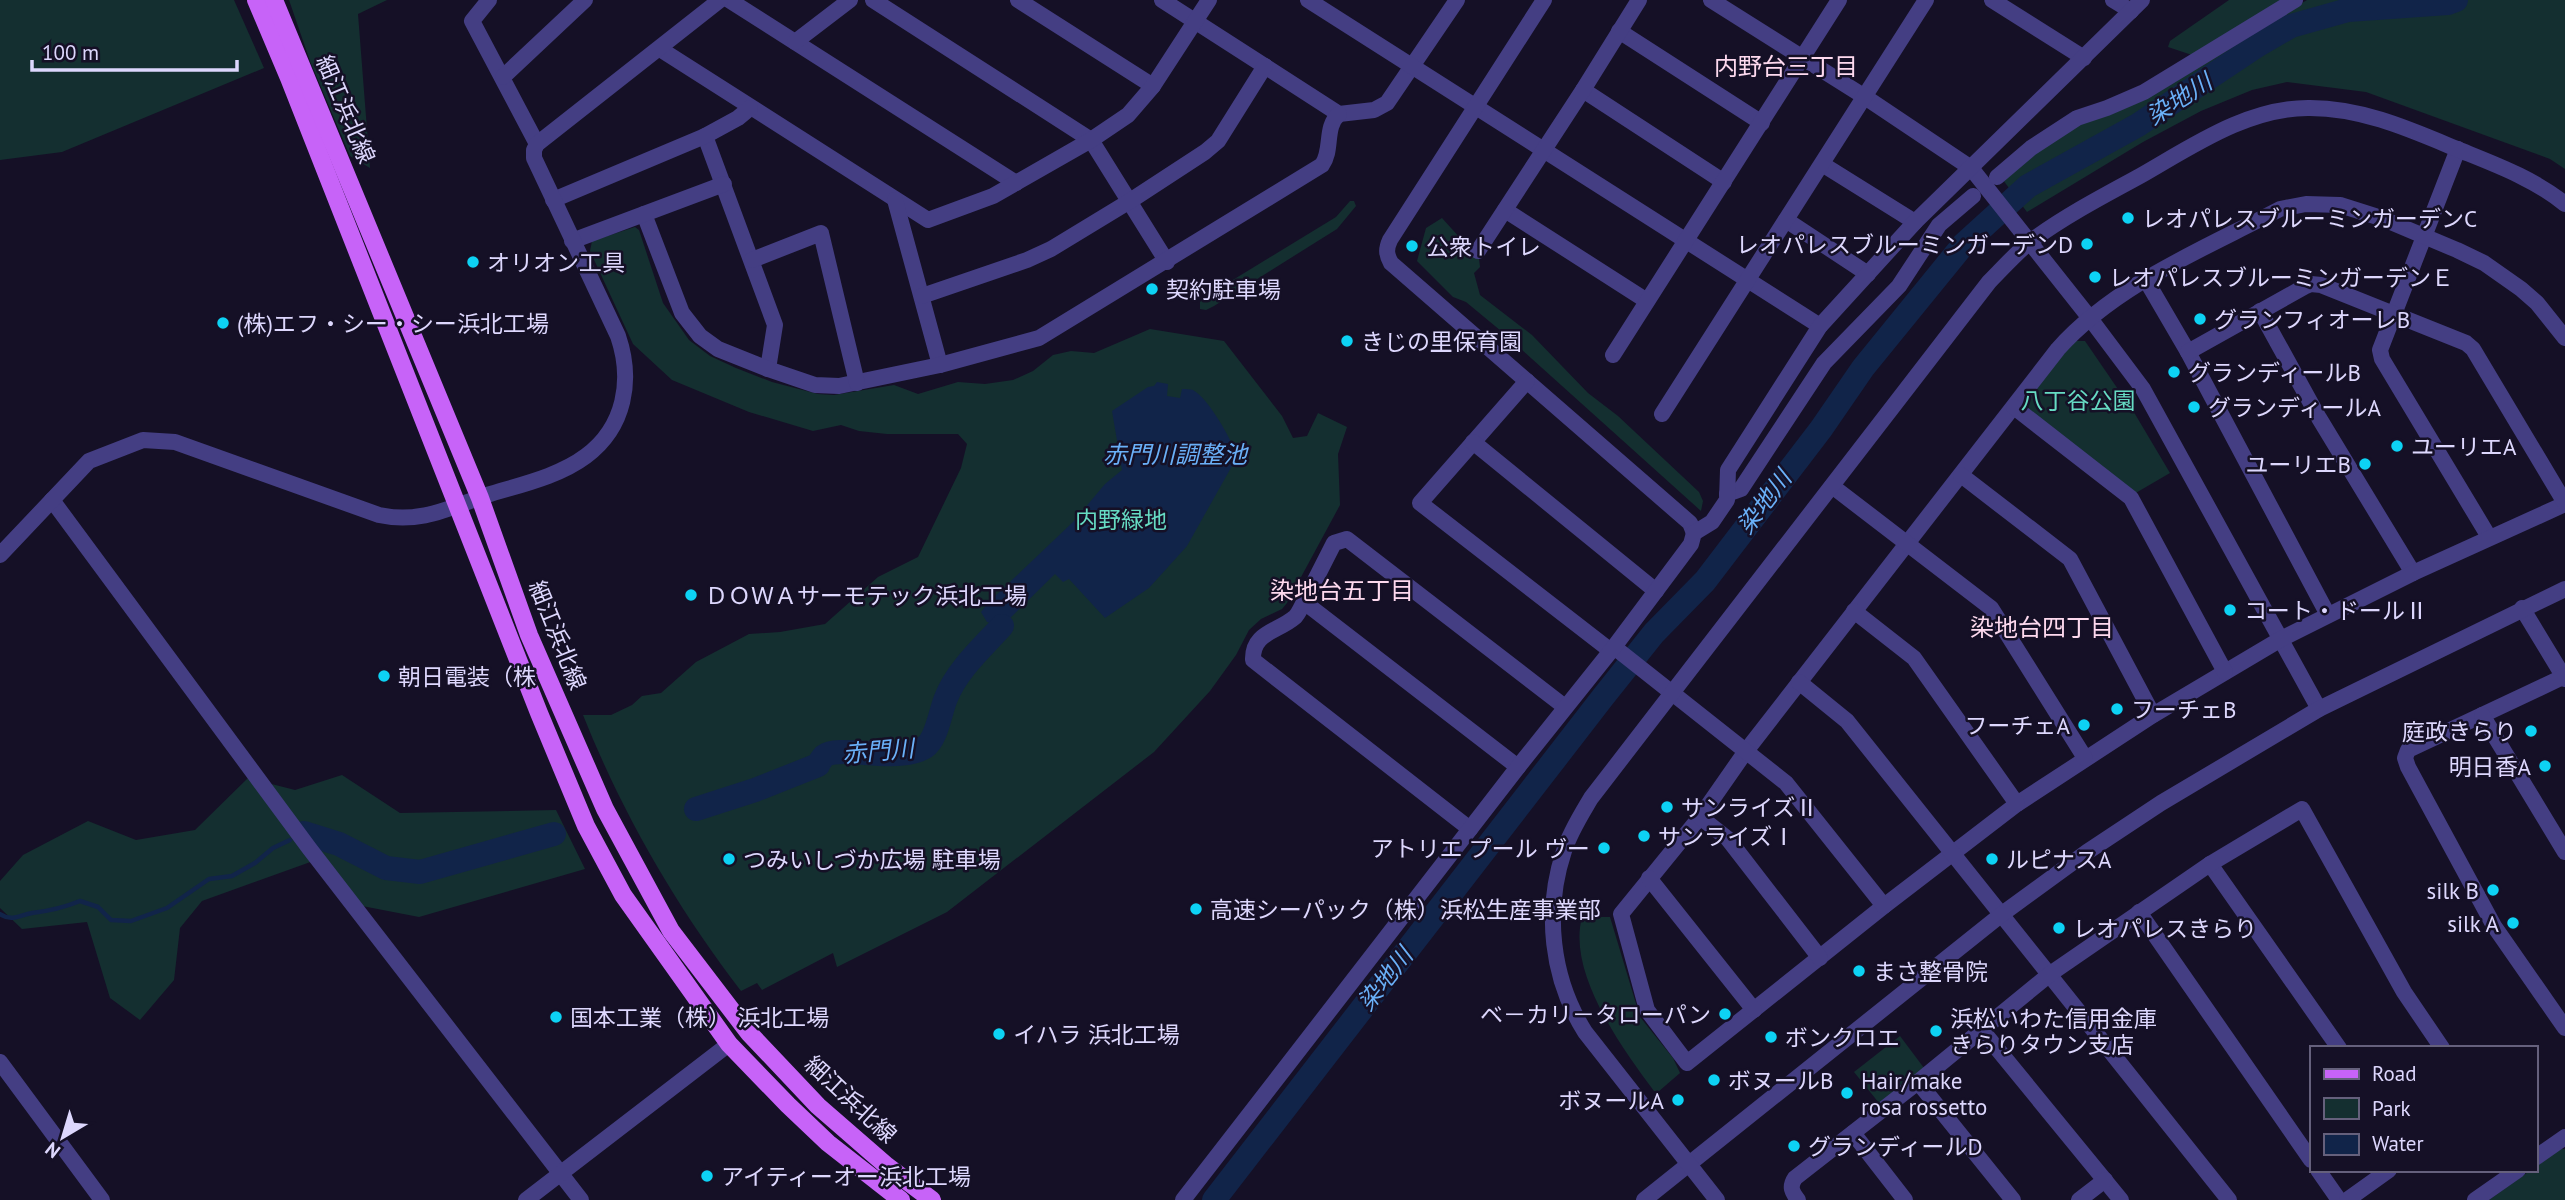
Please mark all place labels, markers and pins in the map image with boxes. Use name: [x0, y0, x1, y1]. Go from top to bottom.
place label: レオパレスブルーミンガーデンC: [2142, 204, 2477, 233]
marker: レオパレスブルーミンガーデンC: [2120, 210, 2136, 226]
place label: レオパレスブルーミンガーデンD: [1736, 230, 2073, 259]
place label: 公衆トイレ: [1426, 232, 1541, 261]
marker: レオパレスブルーミンガーデンD: [2079, 236, 2095, 252]
marker: 公衆トイレ: [1404, 238, 1420, 254]
place label: オリオン工具: [487, 248, 625, 277]
marker: オリオン工具: [465, 254, 481, 270]
place label: レオパレスブルーミンガーデンＥ: [2109, 263, 2454, 292]
marker: レオパレスブルーミンガーデンＥ: [2087, 269, 2103, 285]
place label: 契約駐車場: [1166, 275, 1281, 304]
marker: 契約駐車場: [1144, 281, 1160, 297]
place label: グランフィオーレB: [2214, 305, 2410, 334]
place label: (株)エフ・シー・シー浜北工場: [237, 309, 549, 338]
marker: グランフィオーレB: [2192, 311, 2208, 327]
marker: (株)エフ・シー・シー浜北工場: [215, 315, 231, 331]
place label: きじの里保育園: [1361, 327, 1522, 356]
marker: きじの里保育園: [1339, 333, 1355, 349]
place label: グランディールB: [2188, 358, 2361, 387]
marker: グランディールB: [2166, 364, 2182, 380]
place label: グランディールA: [2208, 393, 2381, 422]
marker: グランディールA: [2186, 399, 2202, 415]
place label: ユーリエA: [2411, 432, 2517, 461]
marker: ユーリエA: [2389, 438, 2405, 454]
place label: ユーリエB: [2246, 450, 2351, 479]
marker: ユーリエB: [2357, 456, 2373, 472]
place label: ＤＯＷＡサーモテック浜北工場: [705, 581, 1027, 610]
marker: ＤＯＷＡサーモテック浜北工場: [683, 587, 699, 603]
place label: コート・ドールⅡ: [2244, 596, 2428, 625]
marker: コート・ドールⅡ: [2222, 602, 2238, 618]
place label: 朝日電装（株: [398, 662, 536, 691]
marker: 朝日電装（株: [376, 668, 392, 684]
place label: フーチェB: [2131, 695, 2236, 724]
marker: フーチェB: [2109, 701, 2125, 717]
place label: フーチェA: [1965, 711, 2071, 740]
marker: フーチェA: [2076, 717, 2092, 733]
place label: 庭政きらり: [2402, 717, 2517, 746]
marker: 庭政きらり: [2523, 723, 2539, 739]
place label: 明日香A: [2449, 752, 2532, 781]
marker: 明日香A: [2537, 758, 2553, 774]
place label: サンライズⅡ: [1681, 793, 1818, 822]
marker: サンライズⅡ: [1659, 799, 1675, 815]
place label: サンライズⅠ: [1658, 822, 1795, 851]
marker: サンライズⅠ: [1636, 828, 1652, 844]
place label: アトリエ プール ヴー: [1371, 834, 1590, 863]
marker: アトリエ プール ヴー: [1596, 840, 1612, 856]
place label: つみいしづか広場 駐車場: [743, 845, 1001, 874]
place label: ルピナスA: [2006, 845, 2112, 874]
marker: つみいしづか広場 駐車場: [721, 851, 737, 867]
marker: ルピナスA: [1984, 851, 2000, 867]
place label: silk B: [2427, 876, 2479, 905]
marker: silk B: [2485, 882, 2501, 898]
place label: 高速シーパック（株）浜松生産事業部: [1210, 895, 1601, 924]
marker: 高速シーパック（株）浜松生産事業部: [1188, 901, 1204, 917]
place label: silk A: [2447, 909, 2500, 938]
place label: レオパレスきらり: [2073, 914, 2257, 943]
marker: silk A: [2505, 915, 2521, 931]
marker: レオパレスきらり: [2051, 920, 2067, 936]
place label: まさ整骨院: [1873, 957, 1988, 986]
marker: まさ整骨院: [1851, 963, 1867, 979]
place label: ベ－カリ－タローパン: [1480, 1000, 1711, 1029]
place label: 国本工業（株） 浜北工場: [570, 1003, 829, 1032]
place label: 浜松いわた信用金庫 きらりタウン支店: [1950, 1004, 2157, 1059]
marker: ベ－カリ－タローパン: [1717, 1006, 1733, 1022]
marker: 国本工業（株） 浜北工場: [548, 1009, 564, 1025]
place label: イハラ 浜北工場: [1013, 1020, 1180, 1049]
place label: ボンクロエ: [1785, 1023, 1900, 1052]
marker: 浜松いわた信用金庫 きらりタウン支店: [1928, 1023, 1944, 1039]
marker: イハラ 浜北工場: [991, 1026, 1007, 1042]
marker: ボンクロエ: [1763, 1029, 1779, 1045]
place label: ボヌールB: [1728, 1066, 1833, 1095]
place label: Hair/make rosa rossetto: [1861, 1066, 1987, 1121]
marker: ボヌールB: [1706, 1072, 1722, 1088]
marker: Hair/make rosa rossetto: [1839, 1085, 1855, 1101]
place label: ボヌールA: [1559, 1086, 1665, 1115]
marker: ボヌールA: [1670, 1092, 1686, 1108]
place label: グランディールD: [1808, 1132, 1982, 1161]
marker: グランディールD: [1786, 1138, 1802, 1154]
place label: アイティーオー浜北工場: [721, 1162, 971, 1191]
marker: アイティーオー浜北工場: [699, 1168, 715, 1184]

